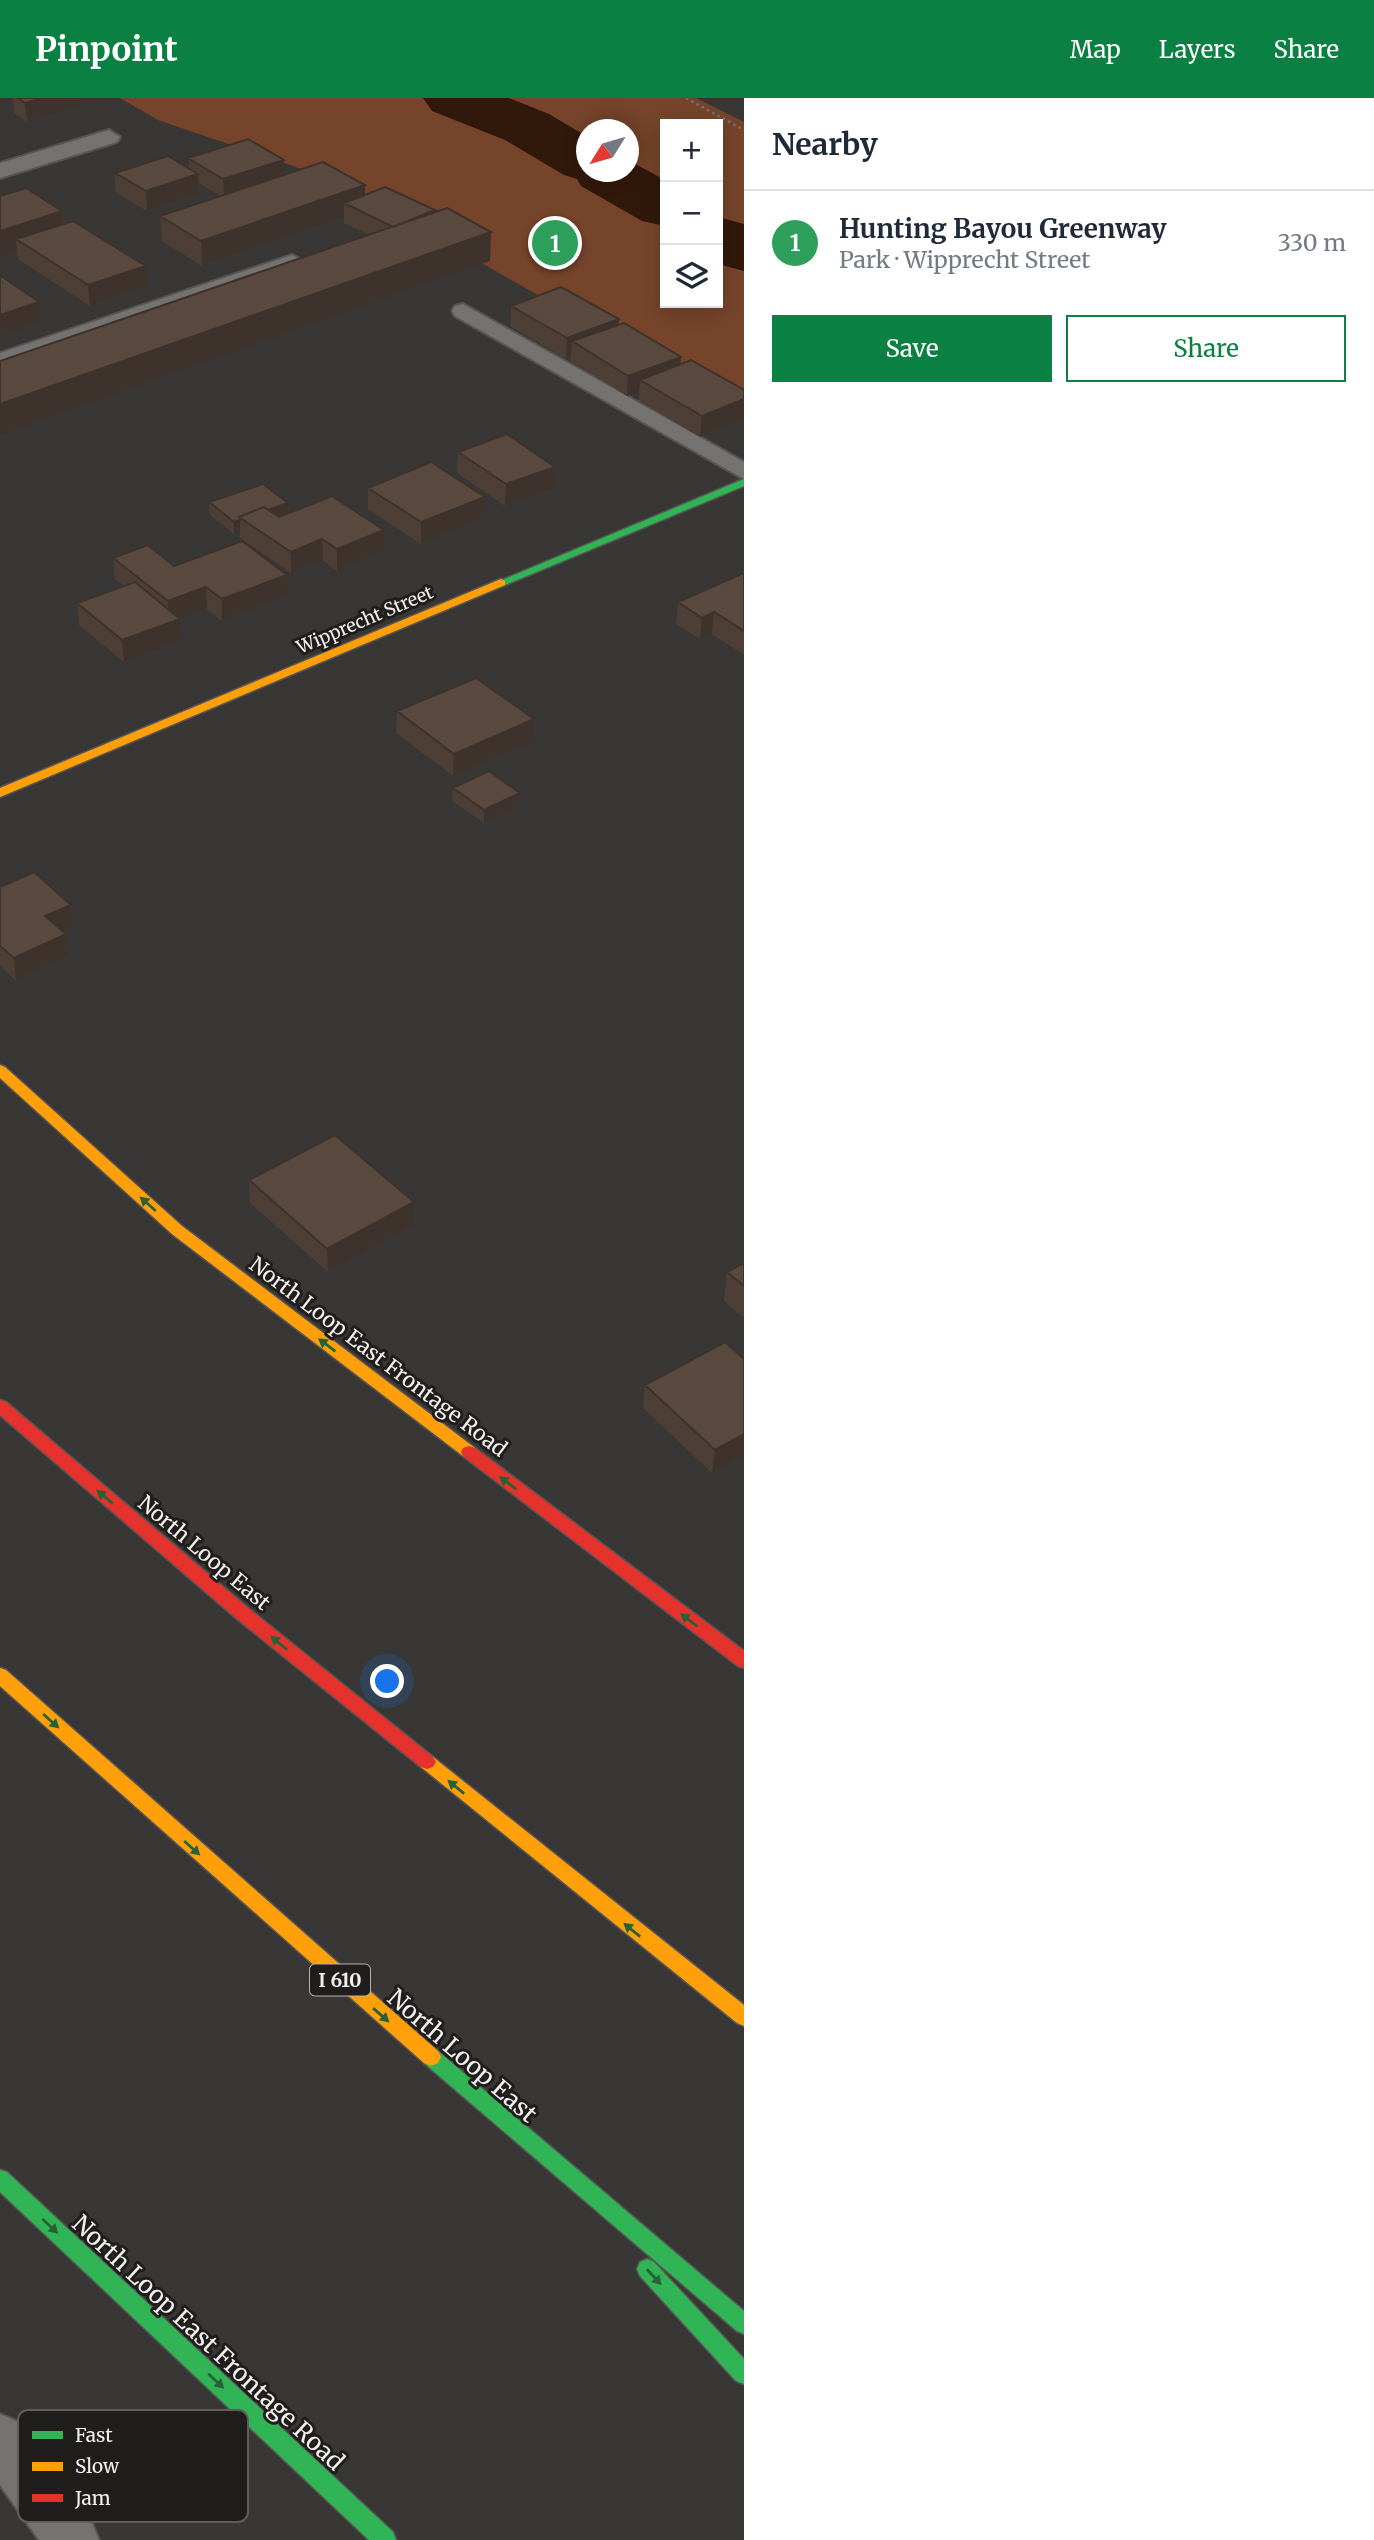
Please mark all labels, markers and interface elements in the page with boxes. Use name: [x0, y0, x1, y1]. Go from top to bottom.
text: Pinpoint: [35, 29, 178, 70]
text: Map: [1070, 34, 1121, 65]
text: Layers: [1159, 34, 1235, 65]
text: Share: [1273, 34, 1339, 65]
north arrow: [576, 119, 639, 182]
map controls: [660, 119, 723, 308]
button: +: [660, 119, 723, 182]
text: Nearby: [772, 125, 878, 163]
button: −: [660, 182, 723, 245]
text: Hunting Bayou Greenway: [839, 212, 1167, 245]
pin: 1: [532, 217, 578, 269]
text: 1: [790, 228, 800, 257]
text: 330 m: [1278, 228, 1346, 257]
button: layers: [660, 245, 723, 308]
text: Park · Wipprecht Street: [839, 245, 1090, 274]
button: Save: [772, 315, 1052, 382]
button: Share: [1066, 315, 1346, 382]
street label: Wipprecht Street: [292, 580, 437, 659]
one-way arrow: [140, 1197, 157, 1213]
street label: North Loop East Frontage Road: [244, 1251, 513, 1463]
one-way arrow: [318, 1338, 336, 1352]
one-way arrow: [499, 1476, 517, 1490]
street label: North Loop East: [133, 1489, 276, 1616]
one-way arrow: [96, 1490, 113, 1505]
one-way arrow: [680, 1614, 698, 1628]
one-way arrow: [270, 1636, 288, 1651]
your location: [370, 1664, 404, 1698]
one-way arrow: [42, 1713, 60, 1729]
one-way arrow: [447, 1779, 465, 1794]
one-way arrow: [183, 1840, 201, 1856]
one-way arrow: [624, 1922, 642, 1937]
road number: I 610: [310, 1964, 370, 1996]
street label: North Loop East: [381, 1982, 544, 2129]
one-way arrow: [372, 2007, 390, 2023]
street label: North Loop East Frontage Road: [66, 2208, 351, 2477]
one-way arrow: [41, 2217, 58, 2233]
one-way arrow: [646, 2268, 662, 2285]
one-way arrow: [207, 2373, 224, 2389]
legend: [18, 2410, 248, 2522]
text: Fast: [75, 2423, 113, 2447]
text: Slow: [75, 2454, 120, 2478]
text: Jam: [74, 2486, 111, 2510]

